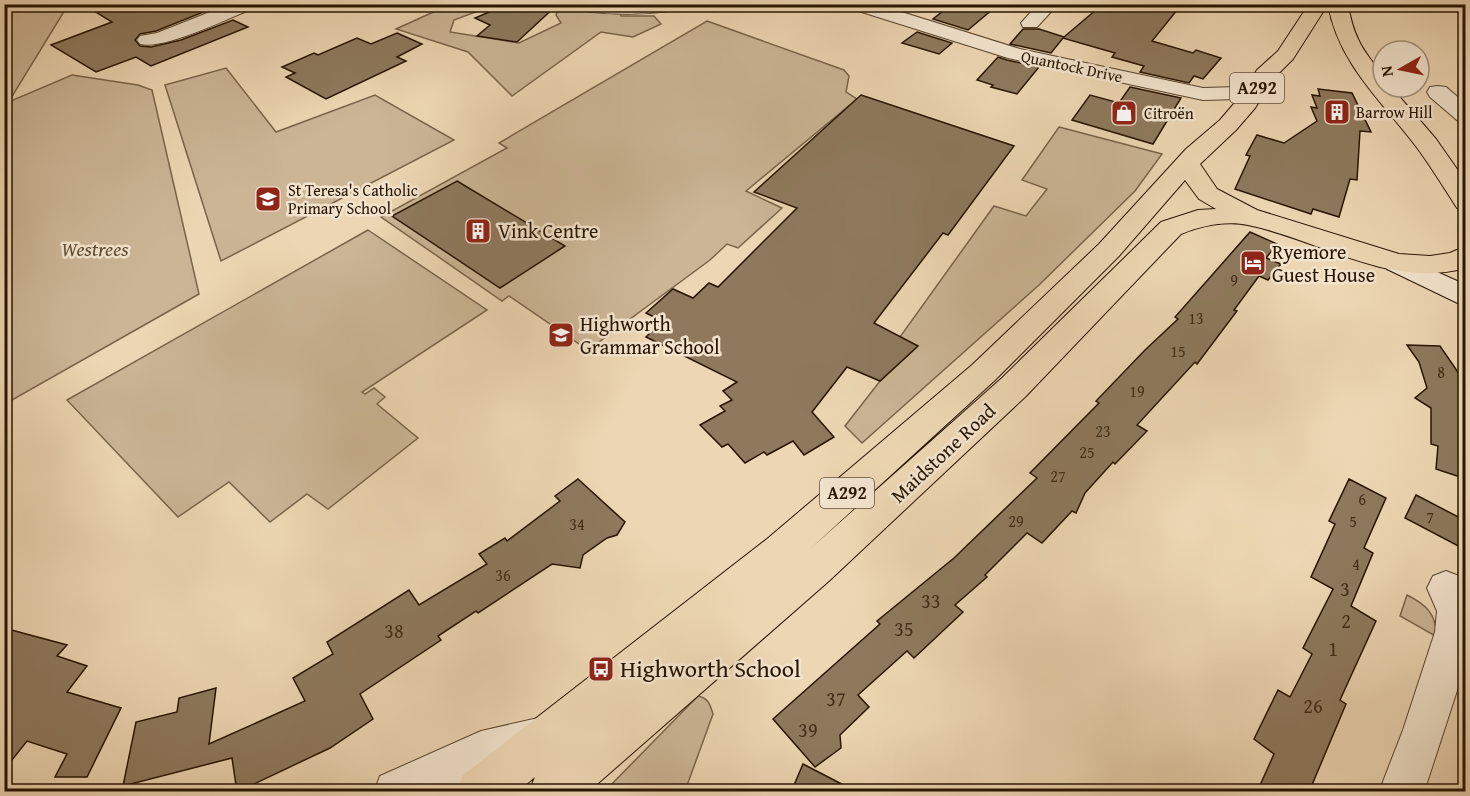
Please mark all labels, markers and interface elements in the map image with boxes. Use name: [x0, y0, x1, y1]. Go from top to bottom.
north arrow: [1371, 39, 1431, 99]
street label: Quantock Drive: [1019, 44, 1125, 88]
text: N: [1373, 64, 1399, 79]
road number: A292: [1230, 73, 1284, 103]
building icon: Barrow Hill: [1322, 97, 1352, 127]
shop icon: Citroën: [1109, 98, 1139, 128]
place label: Barrow Hill: [1356, 100, 1433, 124]
place label: Citroën: [1144, 101, 1194, 125]
place label: St Teresa's Catholic Primary School: [288, 178, 418, 220]
school or university icon: St Teresa's Catholic Primary School: [253, 184, 283, 214]
building icon: Vink Centre: [463, 216, 493, 246]
place label: Vink Centre: [498, 216, 598, 245]
park label: Westrees: [62, 234, 129, 263]
place label: Ryemore Guest House: [1272, 237, 1375, 289]
hotel icon: Ryemore Guest House: [1238, 248, 1268, 278]
house number: 9: [1230, 268, 1238, 292]
house number: 13: [1188, 306, 1204, 330]
place label: Highworth Grammar School: [580, 309, 720, 361]
school or university icon: Highworth Grammar School: [546, 320, 576, 350]
house number: 15: [1170, 339, 1186, 363]
house number: 8: [1437, 360, 1445, 384]
house number: 19: [1129, 379, 1145, 403]
street label: Maidstone Road: [884, 396, 1002, 509]
house number: 23: [1095, 419, 1111, 443]
house number: 25: [1079, 440, 1095, 464]
house number: 27: [1050, 464, 1066, 488]
road number: A292: [820, 478, 874, 508]
house number: 6: [1358, 487, 1366, 511]
house number: 7: [1426, 505, 1434, 529]
house number: 29: [1008, 509, 1024, 533]
house number: 5: [1349, 509, 1357, 533]
house number: 34: [569, 512, 585, 536]
house number: 4: [1352, 552, 1360, 576]
house number: 36: [495, 563, 511, 587]
house number: 3: [1340, 574, 1350, 603]
house number: 33: [921, 586, 941, 615]
house number: 2: [1341, 606, 1351, 635]
house number: 35: [894, 614, 914, 643]
house number: 38: [384, 616, 404, 645]
house number: 1: [1328, 634, 1338, 663]
place label: Highworth School: [620, 651, 801, 686]
bus stop icon: Highworth School: [586, 654, 616, 684]
house number: 37: [826, 684, 846, 713]
house number: 26: [1303, 691, 1323, 720]
house number: 39: [798, 715, 818, 744]

